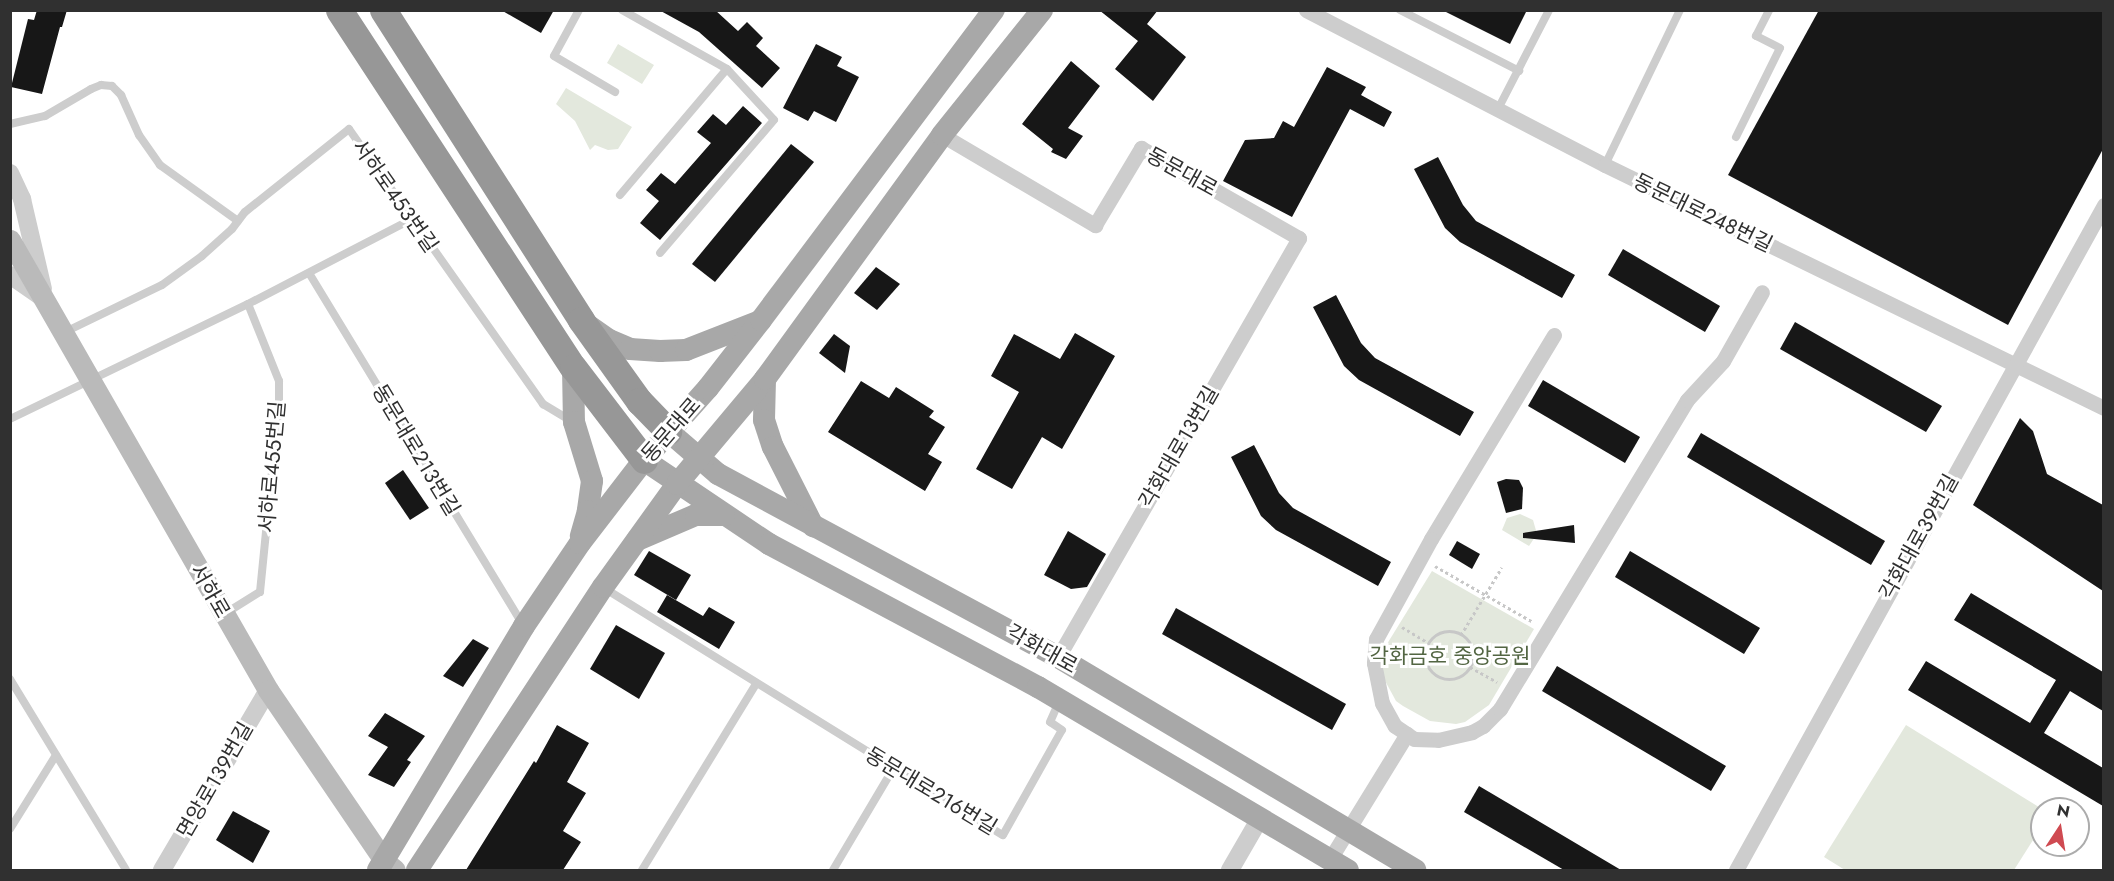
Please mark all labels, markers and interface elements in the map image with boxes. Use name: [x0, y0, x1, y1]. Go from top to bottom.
street label: 서하로453번길: [347, 135, 443, 257]
street label: 동문대로: [1142, 142, 1222, 202]
street label: 동문대로248번길: [1629, 168, 1777, 258]
street label: 동문대로213번길: [367, 380, 465, 520]
street label: 각화대로13번길: [1134, 381, 1224, 513]
street label: 동문대로: [636, 393, 706, 467]
street label: 서하로455번길: [254, 400, 290, 534]
street label: 각화대로39번길: [1874, 470, 1964, 604]
street label: 서하로: [185, 560, 235, 622]
street label: 각화대로: [1002, 619, 1082, 679]
park label: 각화금호 중앙공원: [1370, 643, 1530, 669]
street label: 면앙로139번길: [172, 718, 258, 842]
street label: 동문대로216번길: [860, 742, 1002, 840]
north arrow: [2030, 797, 2090, 857]
text: N: [2055, 798, 2072, 823]

